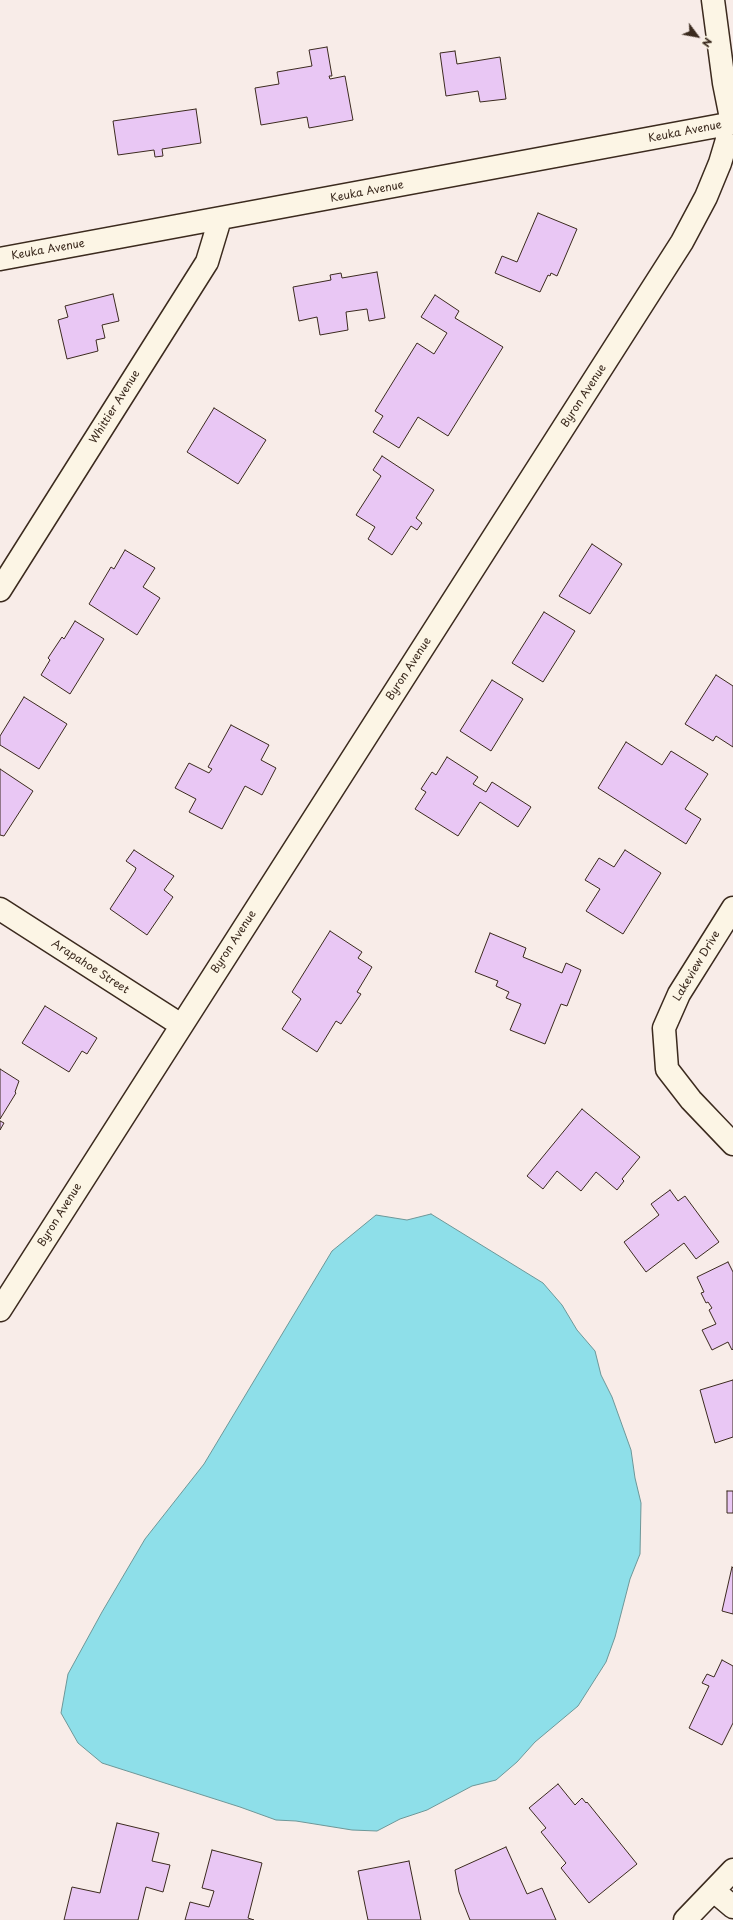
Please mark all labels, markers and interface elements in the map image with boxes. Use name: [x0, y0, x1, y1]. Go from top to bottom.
north arrow: [677, 16, 717, 56]
text: N: [698, 34, 717, 51]
street label: Keuka Avenue: [647, 118, 723, 146]
street label: Keuka Avenue: [329, 178, 405, 206]
street label: Keuka Avenue: [10, 237, 86, 263]
street label: Byron Avenue: [559, 362, 609, 430]
street label: Whittier Avenue: [87, 368, 143, 446]
street label: Byron Avenue: [384, 635, 434, 703]
street label: Byron Avenue: [209, 908, 259, 976]
street label: Lakeview Drive: [671, 928, 723, 1004]
street label: Arapahoe Street: [49, 937, 131, 997]
street label: Byron Avenue: [35, 1181, 85, 1249]

